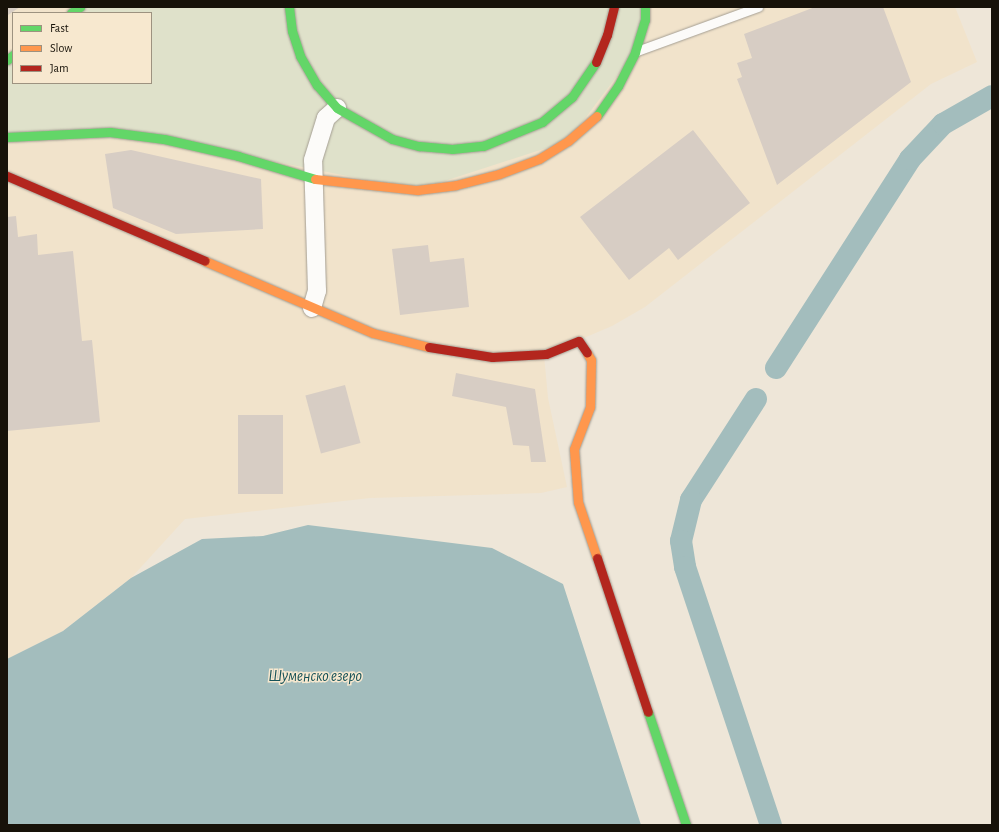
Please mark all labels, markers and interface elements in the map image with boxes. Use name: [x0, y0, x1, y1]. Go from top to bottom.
legend: [12, 12, 152, 84]
text: Fast: [50, 22, 69, 34]
text: Slow: [50, 42, 72, 54]
text: Jam: [50, 62, 69, 74]
water label: Шуменско езеро: [268, 666, 362, 686]

